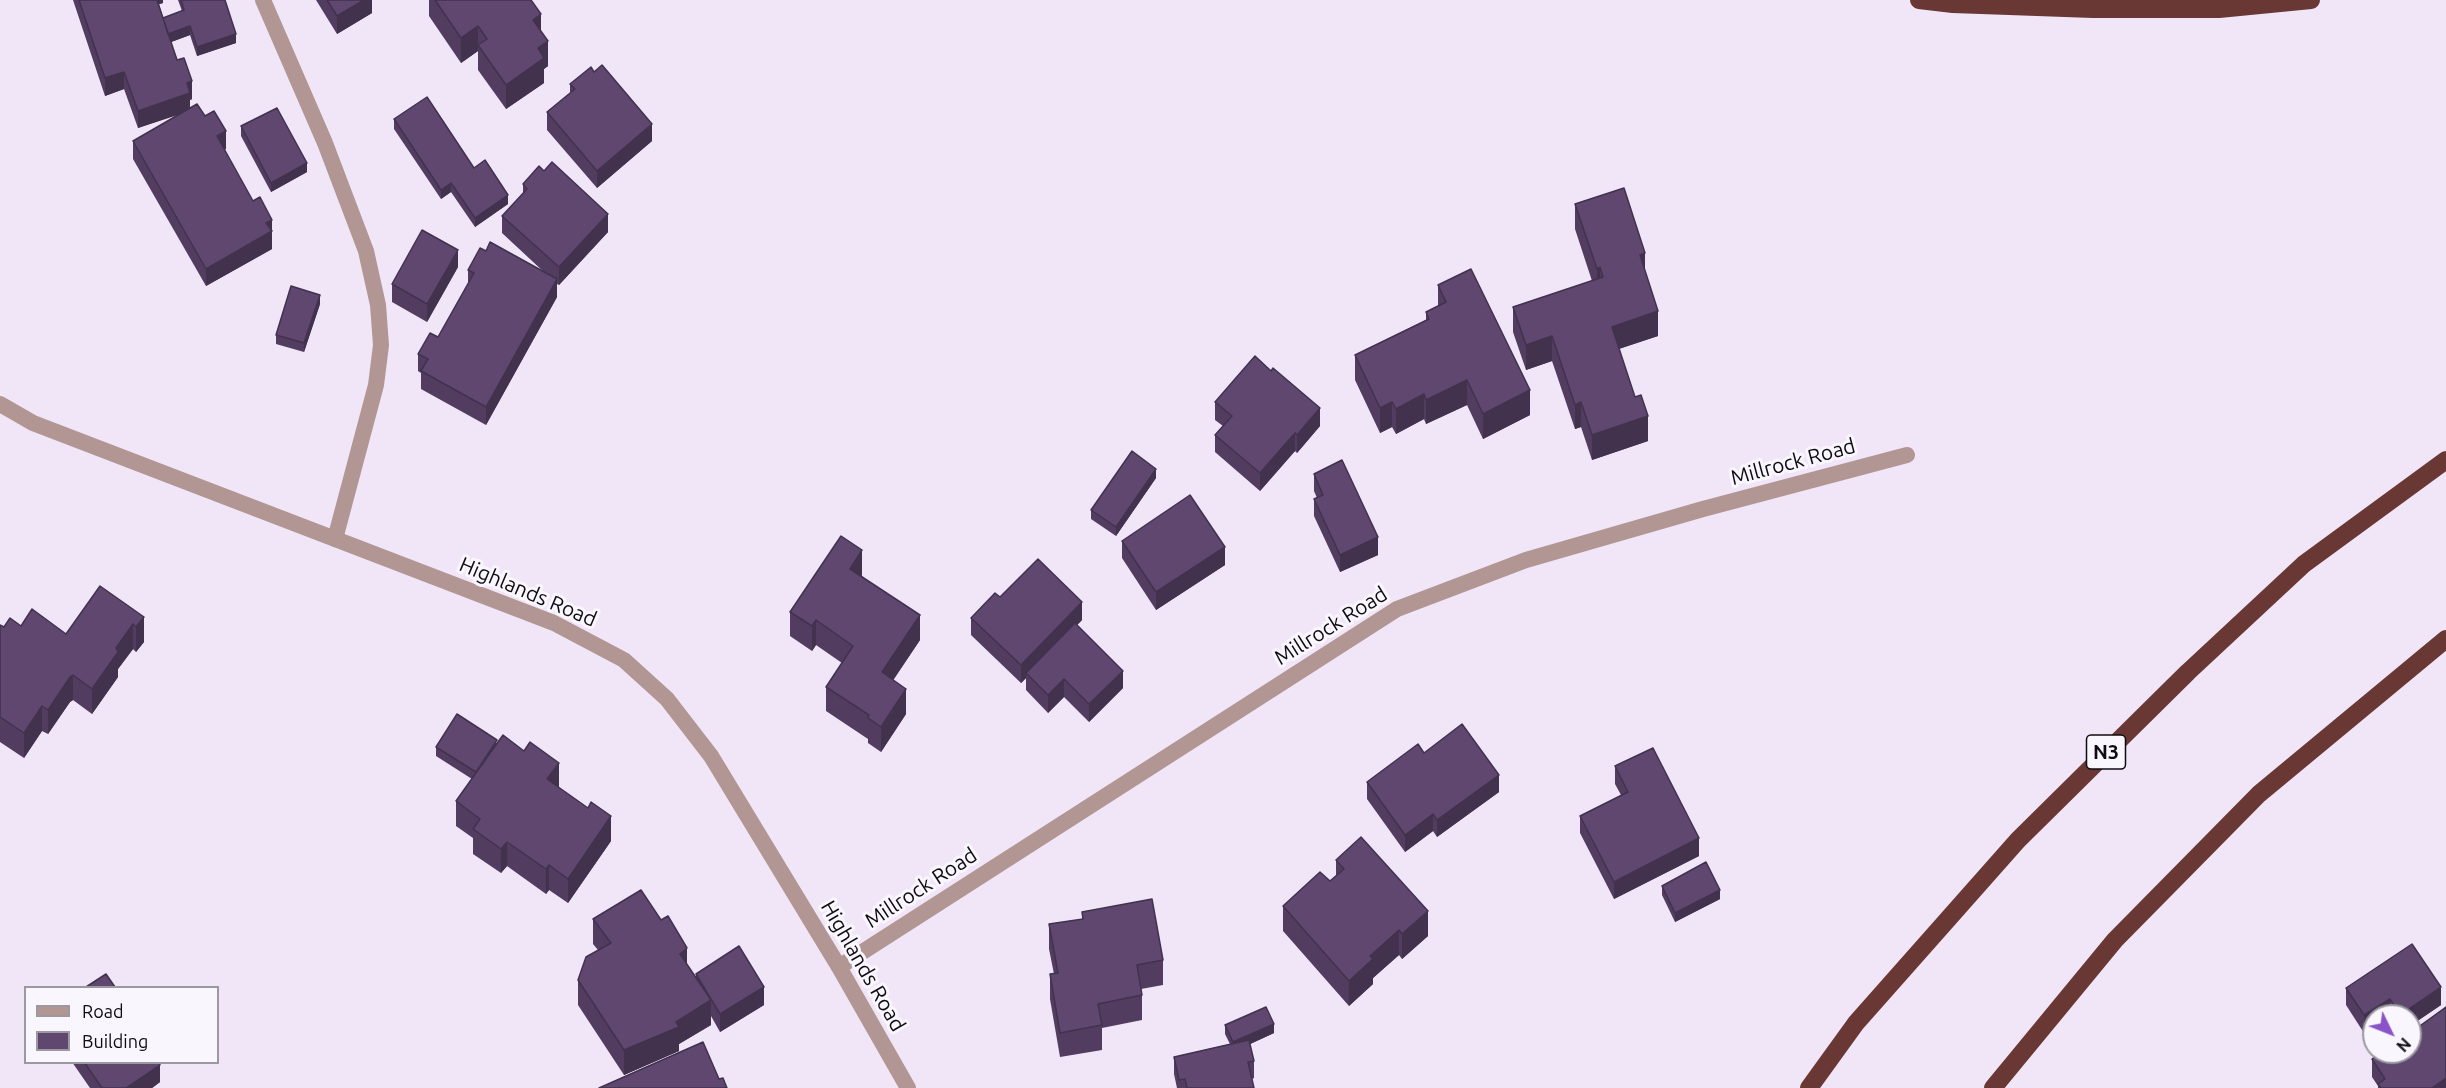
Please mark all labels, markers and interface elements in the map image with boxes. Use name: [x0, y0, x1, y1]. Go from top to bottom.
street label: Millrock Road: [1728, 433, 1858, 491]
street label: Highlands Road: [456, 552, 600, 632]
street label: Millrock Road: [1270, 581, 1392, 671]
road number: N3: [2086, 735, 2126, 769]
street label: Millrock Road: [860, 843, 982, 933]
street label: Highlands Road: [815, 896, 911, 1036]
legend: [24, 986, 219, 1064]
text: Road: [82, 1001, 124, 1021]
north arrow: [2362, 1004, 2422, 1064]
text: Building: [82, 1031, 148, 1051]
text: N: [2393, 1034, 2414, 1055]

